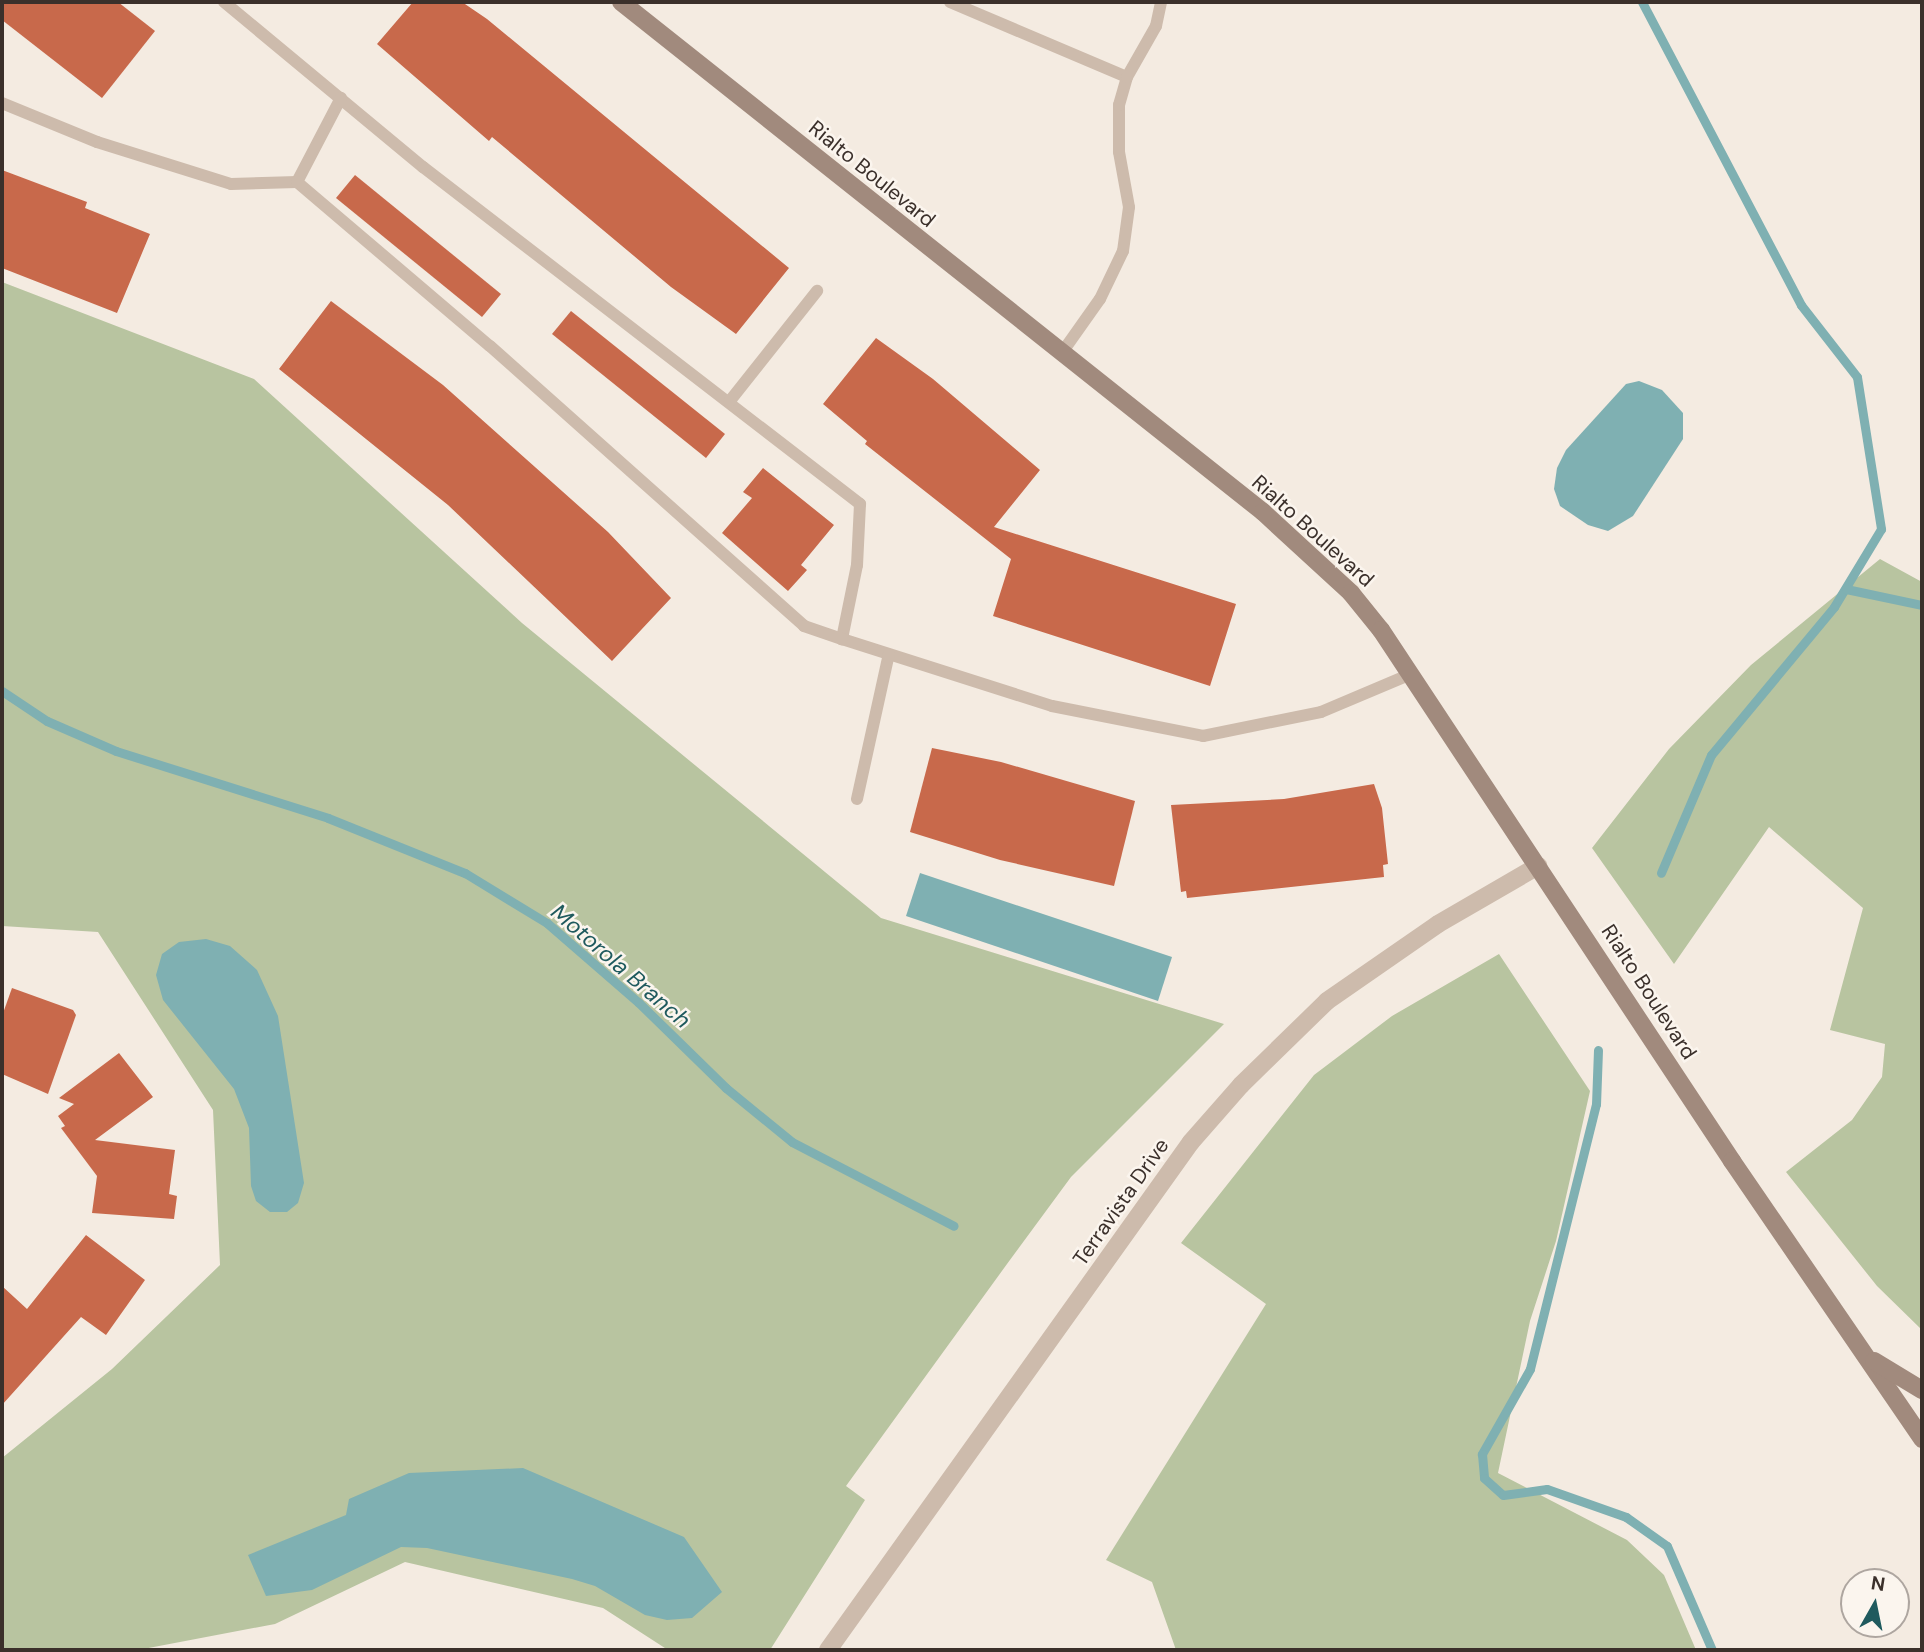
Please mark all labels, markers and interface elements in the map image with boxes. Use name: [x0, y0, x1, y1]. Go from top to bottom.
street label: Rialto Boulevard: [804, 115, 940, 233]
street label: Rialto Boulevard: [1247, 470, 1379, 592]
water label: Motorola Branch: [546, 898, 696, 1034]
street label: Rialto Boulevard: [1596, 920, 1702, 1064]
street label: Terravista Drive: [1068, 1134, 1174, 1270]
north arrow: [1840, 1568, 1910, 1638]
text: N: [1869, 1570, 1887, 1597]

